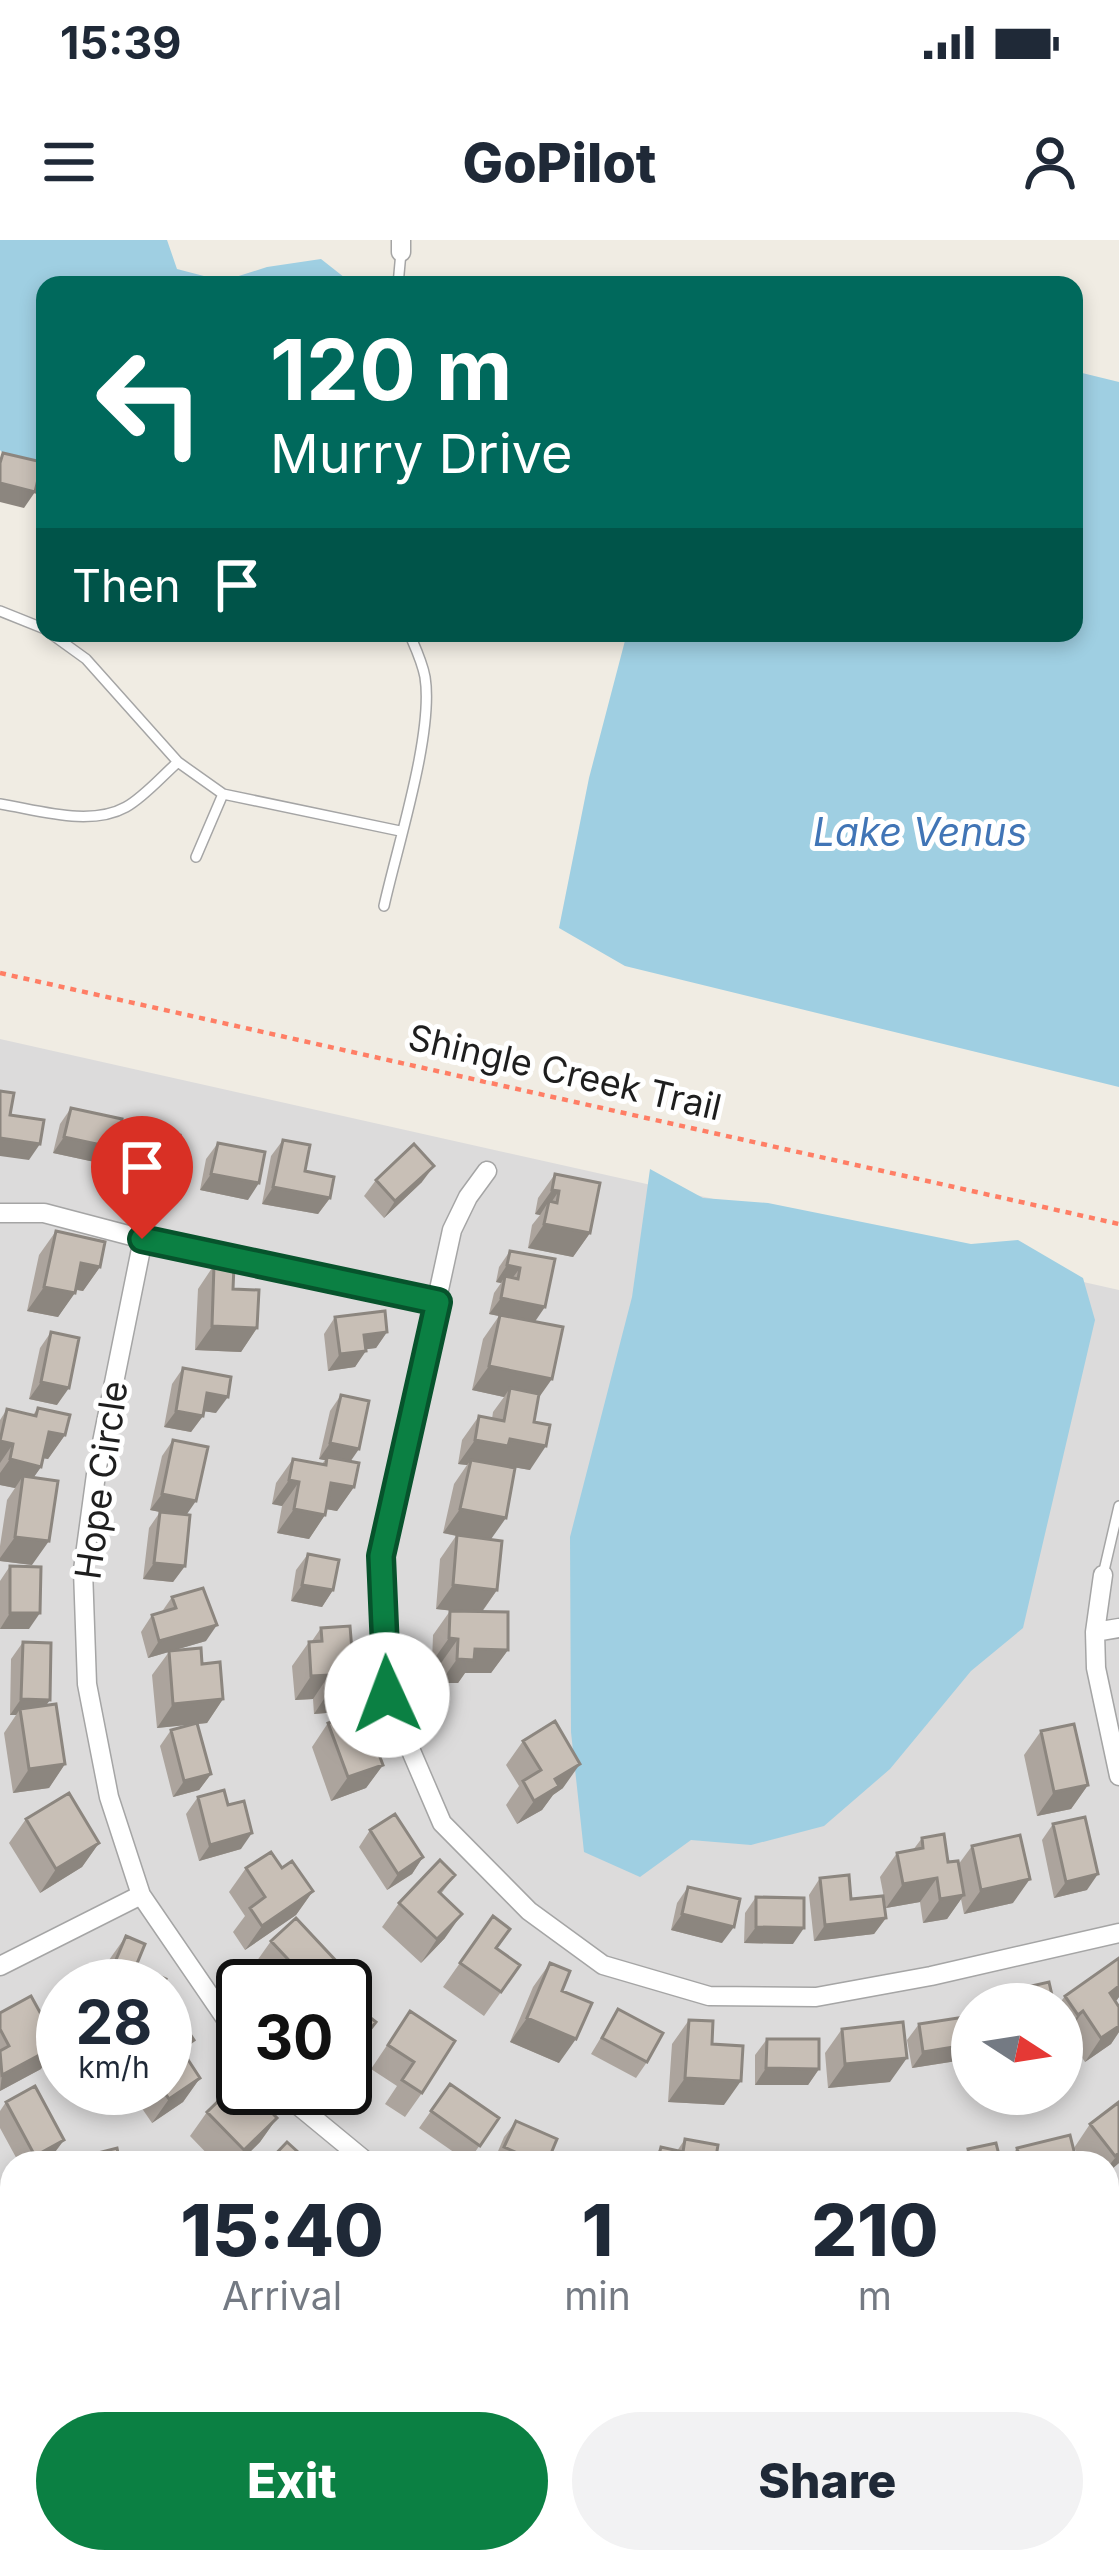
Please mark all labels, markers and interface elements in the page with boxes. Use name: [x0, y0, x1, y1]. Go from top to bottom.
text: 15:39: [60, 15, 181, 70]
icon: menu: [36, 129, 102, 195]
icon: person: [1017, 129, 1083, 195]
text: GoPilot: [463, 130, 656, 195]
text: 120 m: [270, 319, 512, 420]
icon: left: [72, 324, 228, 480]
text: Murry Drive: [270, 421, 573, 486]
icon: arrive: [204, 552, 270, 618]
text: Then: [72, 558, 180, 613]
water label: Lake Venus: [813, 808, 1027, 855]
street label: Shingle Creek Trail: [404, 1015, 726, 1129]
pin: [91, 1116, 193, 1239]
icon: arrive: [109, 1134, 175, 1200]
street label: Hope Circle: [65, 1378, 137, 1582]
position arrow: [324, 1632, 450, 1758]
speed limit sign: 30: [216, 1959, 372, 2115]
north arrow: [951, 1983, 1083, 2115]
map controls: [951, 1983, 1083, 2115]
text: 28: [76, 1986, 152, 2058]
text: km/h: [78, 2049, 150, 2085]
text: 15:40: [180, 2186, 384, 2273]
text: 1: [582, 2186, 613, 2273]
text: 210: [811, 2186, 939, 2273]
text: Arrival: [222, 2272, 342, 2319]
text: min: [564, 2272, 631, 2319]
text: m: [858, 2272, 892, 2319]
button: Exit: [36, 2412, 548, 2550]
button: Share: [572, 2412, 1083, 2550]

